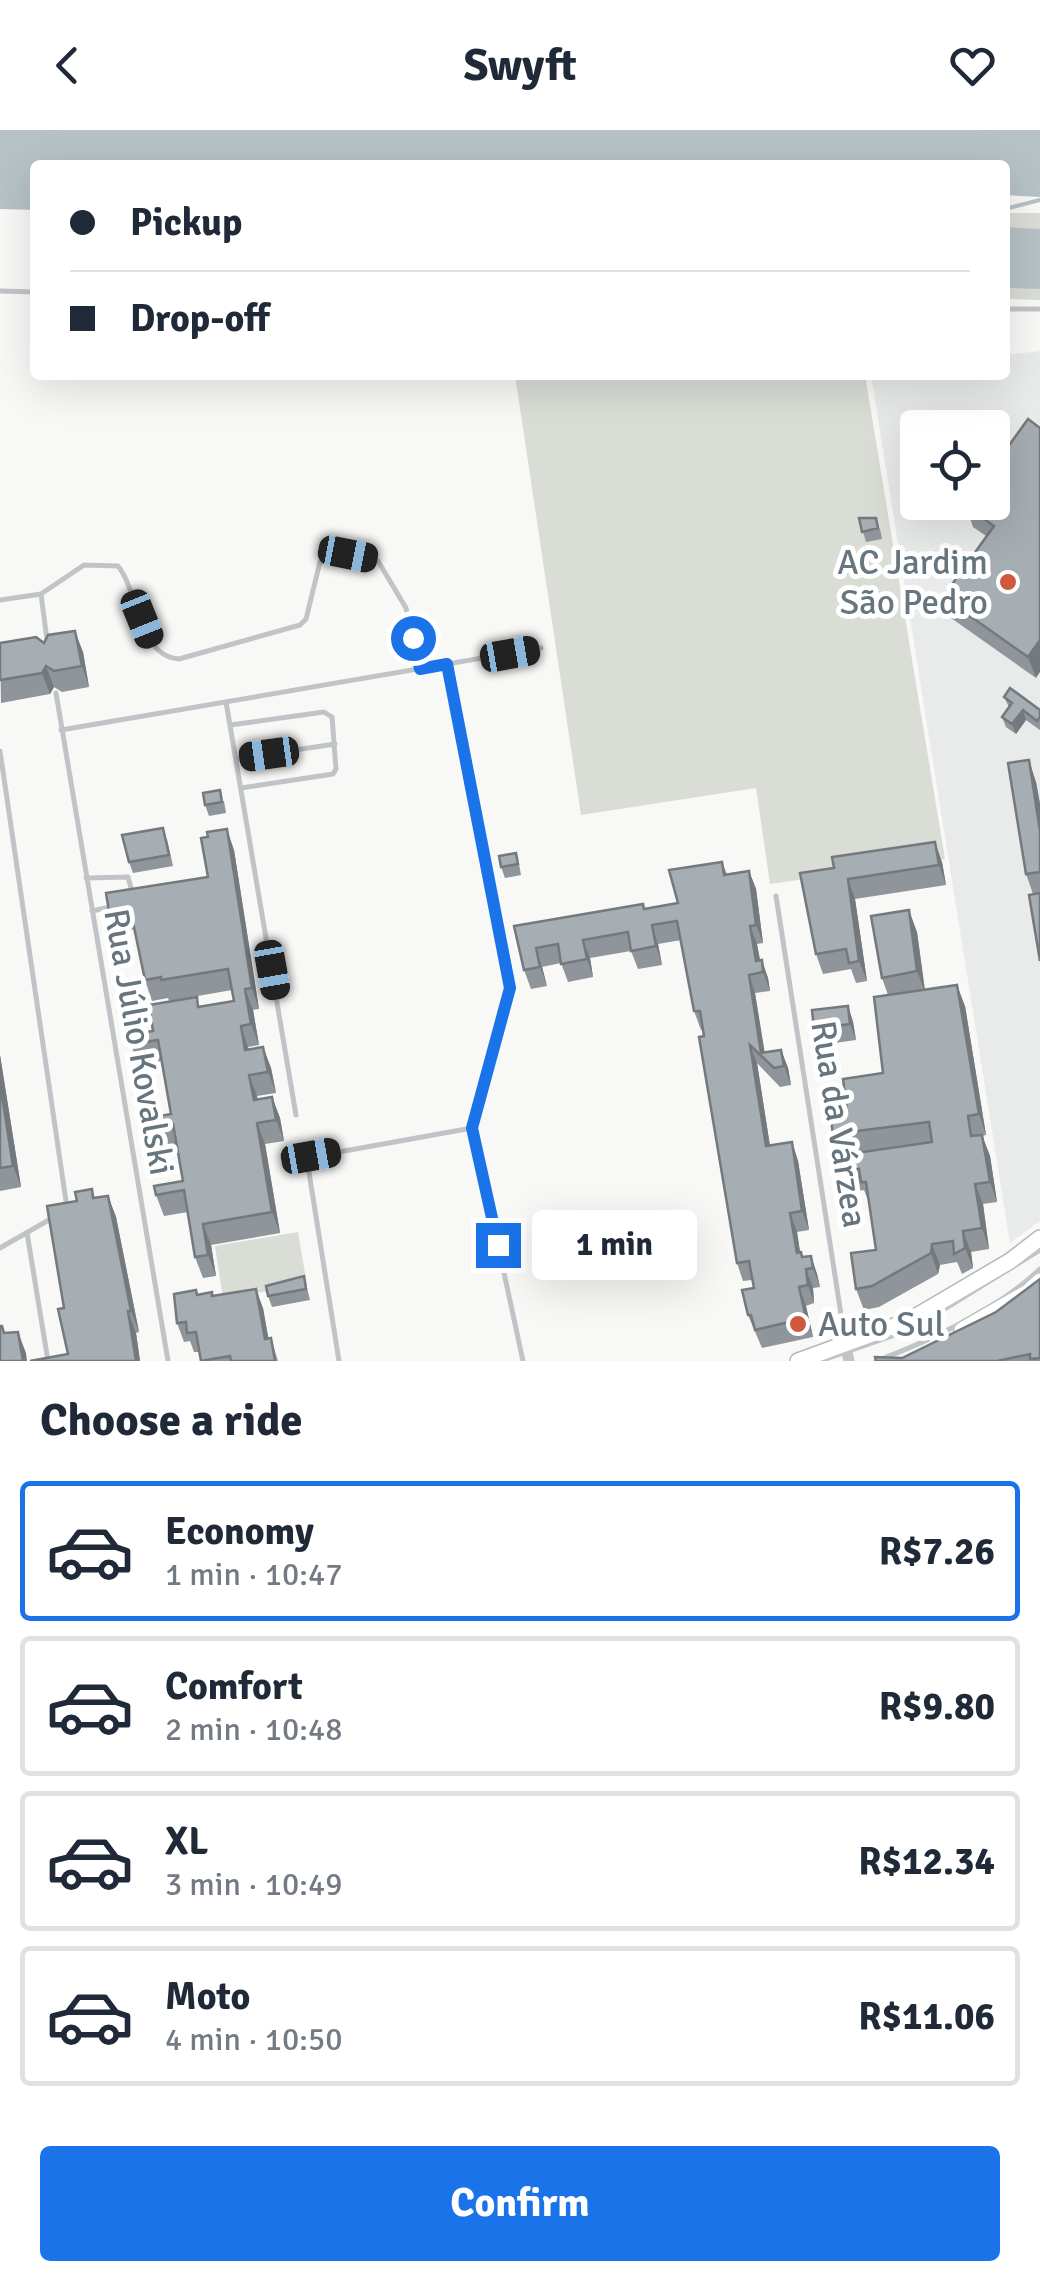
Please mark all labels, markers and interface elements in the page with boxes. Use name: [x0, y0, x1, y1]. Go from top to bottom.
icon: back: [40, 38, 95, 93]
text: Swyft: [463, 38, 577, 93]
icon: heart: [945, 38, 1000, 93]
text: Pickup: [130, 199, 242, 246]
text: Drop-off: [130, 295, 270, 342]
map controls: [900, 410, 1010, 520]
button: locate: [900, 410, 1010, 520]
car: [316, 534, 380, 574]
place label: AC Jardim São Pedro: [837, 541, 988, 624]
marker: AC Jardim São Pedro: [997, 571, 1019, 593]
car: [117, 586, 167, 652]
route start: [391, 616, 436, 661]
car: [478, 634, 542, 674]
car: [237, 735, 301, 773]
street label: Rua Júlio Kovalski: [94, 906, 184, 1178]
car: [252, 938, 292, 1002]
street label: Rua da Várzea: [801, 1017, 877, 1231]
car: [279, 1136, 343, 1176]
callout: 1 min: [533, 1210, 698, 1280]
route end: [476, 1223, 521, 1268]
text: 1 min: [576, 1225, 653, 1264]
place label: Auto Sul: [818, 1303, 945, 1346]
marker: Auto Sul: [787, 1313, 809, 1335]
text: Choose a ride: [40, 1393, 303, 1448]
icon: car: [45, 1506, 135, 1596]
text: Economy: [165, 1508, 314, 1555]
text: R$7.26: [879, 1528, 995, 1575]
text: 1 min · 10:47: [165, 1555, 343, 1594]
icon: car: [45, 1661, 135, 1751]
text: Comfort: [165, 1663, 303, 1710]
text: R$9.80: [879, 1683, 995, 1730]
text: 2 min · 10:48: [165, 1710, 343, 1749]
icon: car: [45, 1816, 135, 1906]
text: XL: [165, 1818, 208, 1865]
text: R$12.34: [858, 1838, 995, 1885]
text: 3 min · 10:49: [165, 1865, 343, 1904]
icon: car: [45, 1971, 135, 2061]
text: Moto: [165, 1973, 250, 2020]
text: R$11.06: [858, 1993, 995, 2040]
text: 4 min · 10:50: [165, 2020, 343, 2059]
button: Confirm: [40, 2146, 1000, 2261]

